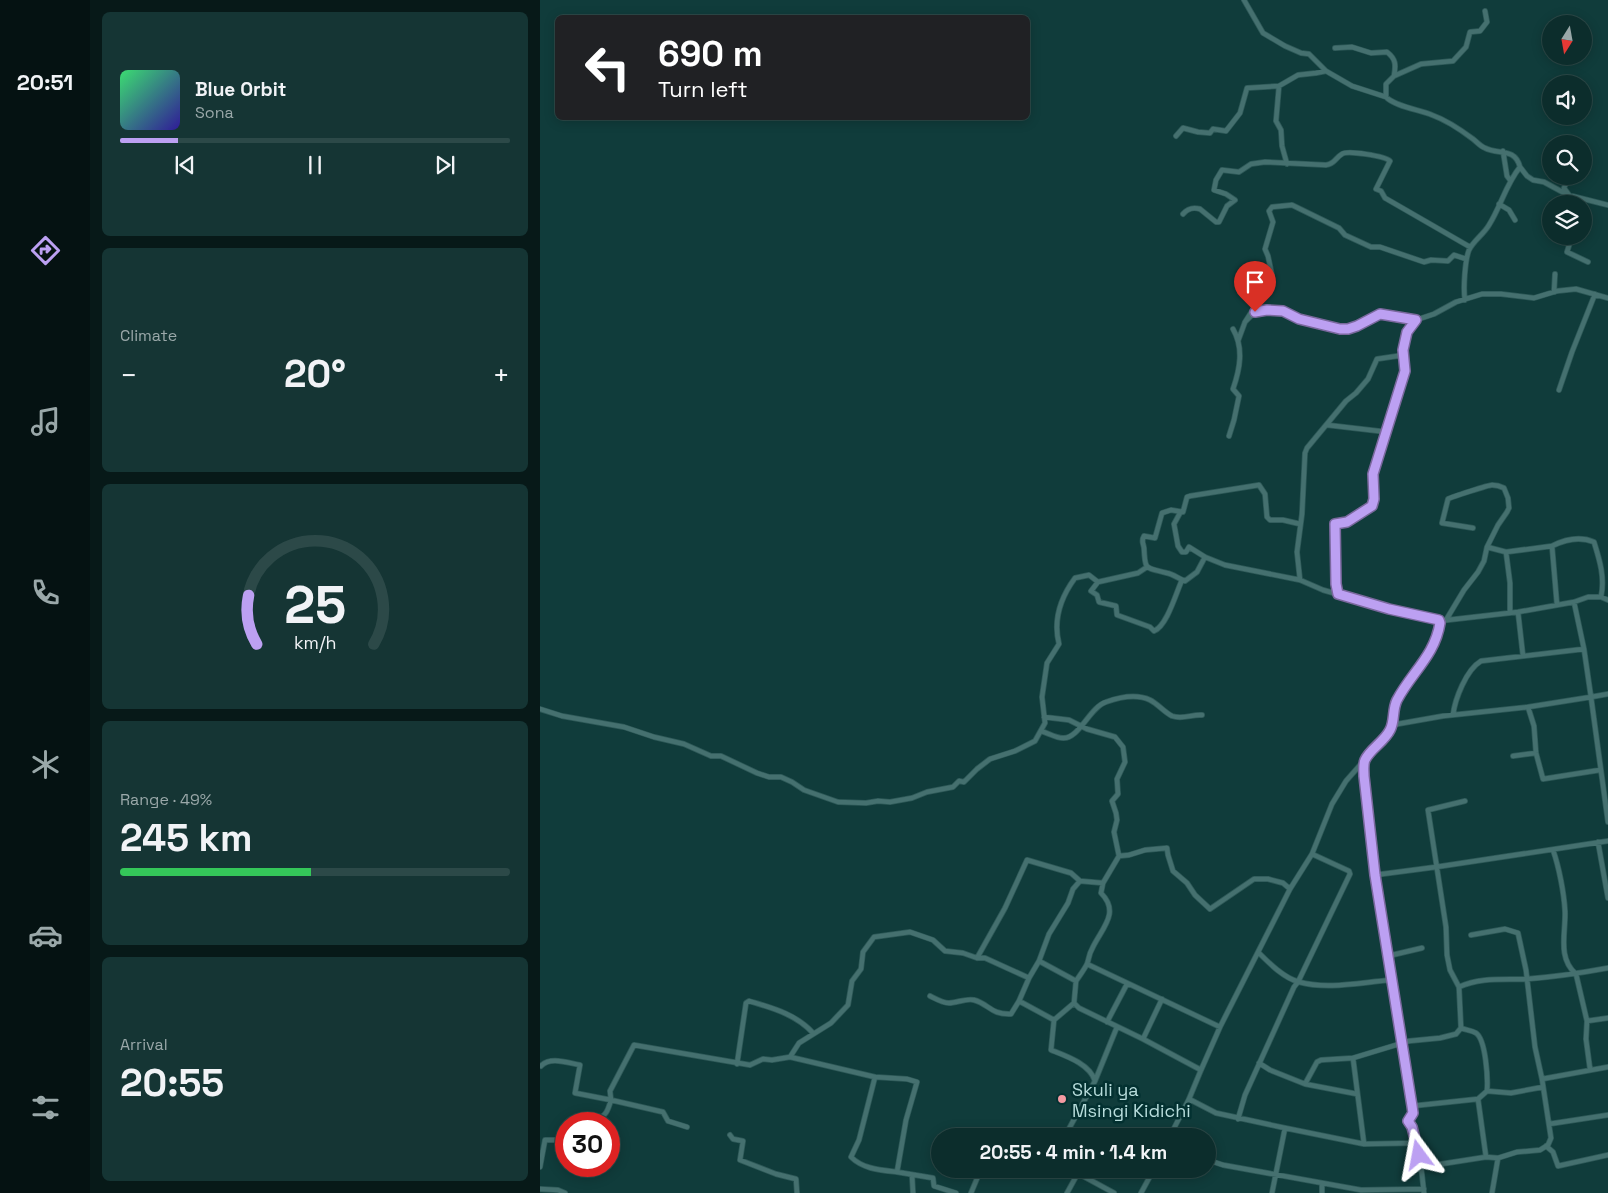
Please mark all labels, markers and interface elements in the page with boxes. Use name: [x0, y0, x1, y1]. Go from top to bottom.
north arrow: [1542, 15, 1592, 65]
map controls: [1542, 15, 1592, 245]
text: 690 m: [658, 32, 763, 76]
icon: left: [575, 35, 640, 100]
text: 20:51: [17, 68, 73, 96]
text: Turn left: [658, 75, 748, 103]
button: sound: [1542, 75, 1592, 125]
text: Blue Orbit: [195, 77, 286, 102]
text: Sona: [195, 102, 234, 123]
button: search: [1542, 135, 1592, 185]
icon: previous: [171, 151, 199, 179]
icon: pause: [301, 151, 329, 179]
icon: next: [431, 151, 459, 179]
button: layers: [1542, 195, 1592, 245]
icon: directions: [28, 233, 63, 268]
pin: [1234, 261, 1276, 312]
icon: arrive: [1241, 268, 1269, 296]
text: Climate: [120, 325, 177, 346]
text: 20°: [284, 350, 346, 398]
text: −: [120, 357, 137, 393]
text: +: [493, 357, 510, 393]
icon: music: [28, 404, 63, 439]
text: 25: [284, 572, 346, 638]
icon: phone: [28, 575, 63, 610]
text: km/h: [294, 631, 336, 654]
icon: climate: [28, 747, 63, 782]
text: Range · 49%: [120, 789, 212, 810]
text: 245 km: [120, 814, 252, 862]
icon: car: [28, 918, 63, 953]
text: Arrival: [120, 1034, 168, 1055]
text: 20:55: [120, 1059, 224, 1107]
place label: Skuli ya Msingi Kidichi: [1072, 1078, 1191, 1122]
icon: filters: [28, 1090, 63, 1125]
marker: Skuli ya Msingi Kidichi: [1056, 1093, 1068, 1105]
speed limit sign: 30: [555, 1112, 620, 1177]
position arrow: [1392, 1128, 1444, 1180]
text: 20:55 · 4 min · 1.4 km: [980, 1140, 1167, 1165]

